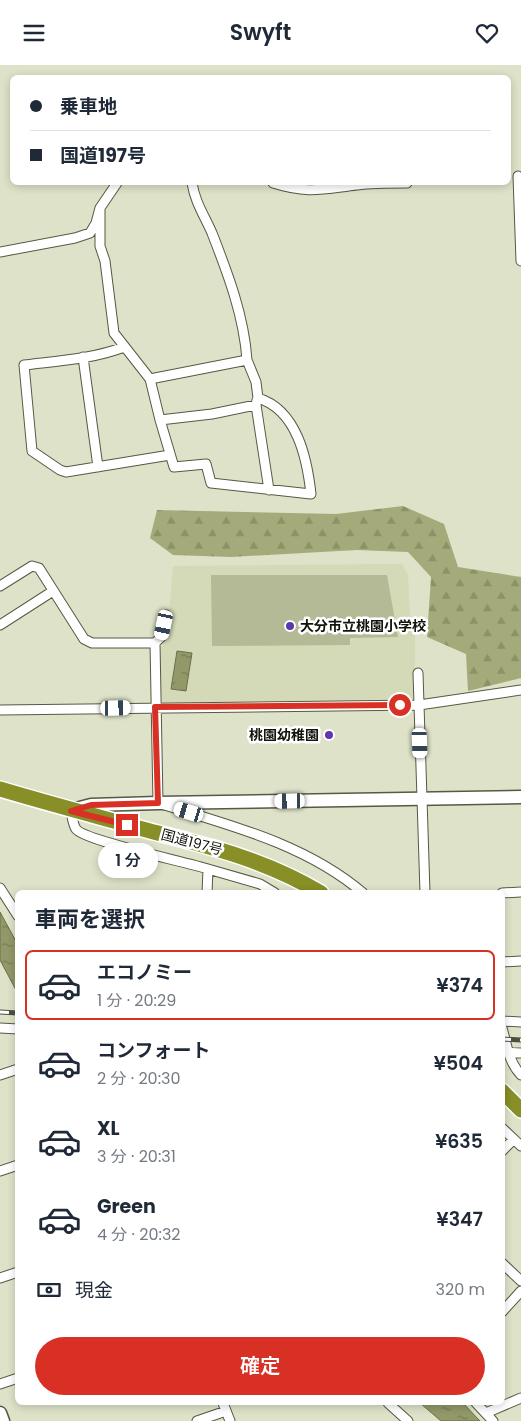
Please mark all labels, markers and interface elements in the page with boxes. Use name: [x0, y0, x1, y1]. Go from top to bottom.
text: Swyft: [230, 17, 291, 48]
icon: menu: [20, 19, 48, 47]
icon: heart: [473, 19, 501, 47]
text: 乗車地: [60, 93, 117, 120]
text: 国道197号: [60, 142, 146, 169]
car: [153, 609, 174, 641]
place label: 大分市立桃園小学校: [300, 616, 426, 636]
marker: 大分市立桃園小学校: [284, 620, 296, 632]
route start: [389, 694, 411, 716]
car: [100, 700, 131, 716]
place label: 桃園幼稚園: [249, 725, 319, 745]
car: [411, 728, 428, 758]
marker: 桃園幼稚園: [323, 729, 335, 741]
car: [274, 793, 305, 809]
car: [172, 800, 205, 824]
route end: [116, 814, 138, 836]
street label: 国道197号: [159, 824, 225, 860]
callout: 1 分: [97, 843, 157, 877]
text: 1 分: [115, 849, 141, 872]
text: 車両を選択: [35, 904, 145, 935]
text: エコノミー: [97, 959, 192, 986]
icon: car: [37, 963, 82, 1008]
text: ¥374: [437, 972, 483, 999]
text: 1 分 · 20:29: [97, 989, 176, 1012]
text: コンフォート: [97, 1037, 210, 1064]
icon: car: [37, 1041, 82, 1086]
text: ¥504: [434, 1050, 483, 1077]
text: 2 分 · 20:30: [97, 1067, 181, 1090]
text: XL: [97, 1115, 120, 1142]
icon: car: [37, 1119, 82, 1164]
text: ¥635: [435, 1128, 483, 1155]
text: 3 分 · 20:31: [97, 1145, 176, 1168]
text: Green: [97, 1193, 156, 1220]
icon: car: [37, 1197, 82, 1242]
text: ¥347: [437, 1206, 483, 1233]
text: 4 分 · 20:32: [97, 1223, 181, 1246]
icon: cash: [35, 1276, 63, 1304]
text: 現金: [75, 1277, 113, 1304]
text: 320 m: [436, 1278, 485, 1301]
button: 確定: [35, 1337, 485, 1395]

